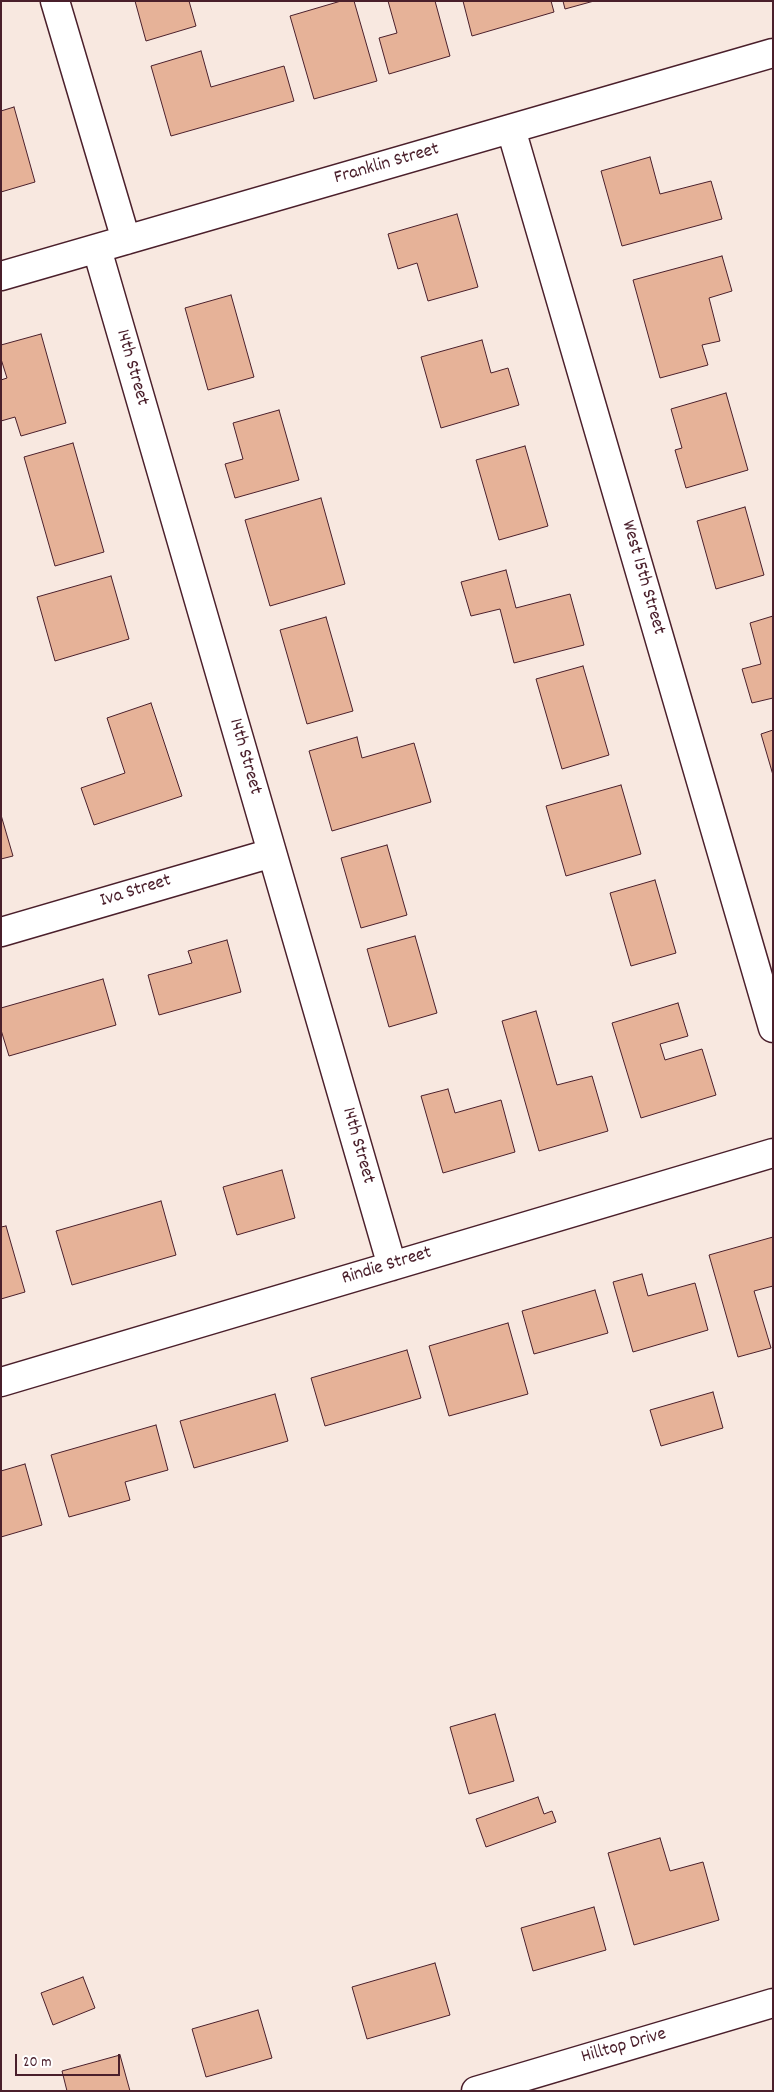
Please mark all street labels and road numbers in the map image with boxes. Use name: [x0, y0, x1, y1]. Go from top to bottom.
street label: Franklin Street: [332, 139, 442, 191]
street label: 14th Street: [109, 327, 153, 409]
street label: West 15th Street: [615, 518, 669, 638]
street label: 14th Street: [222, 716, 266, 798]
street label: Iva Street: [98, 870, 174, 914]
street label: 14th Street: [335, 1105, 379, 1187]
street label: Rindie Street: [339, 1243, 435, 1291]
street label: Hilltop Drive: [579, 2024, 669, 2070]

